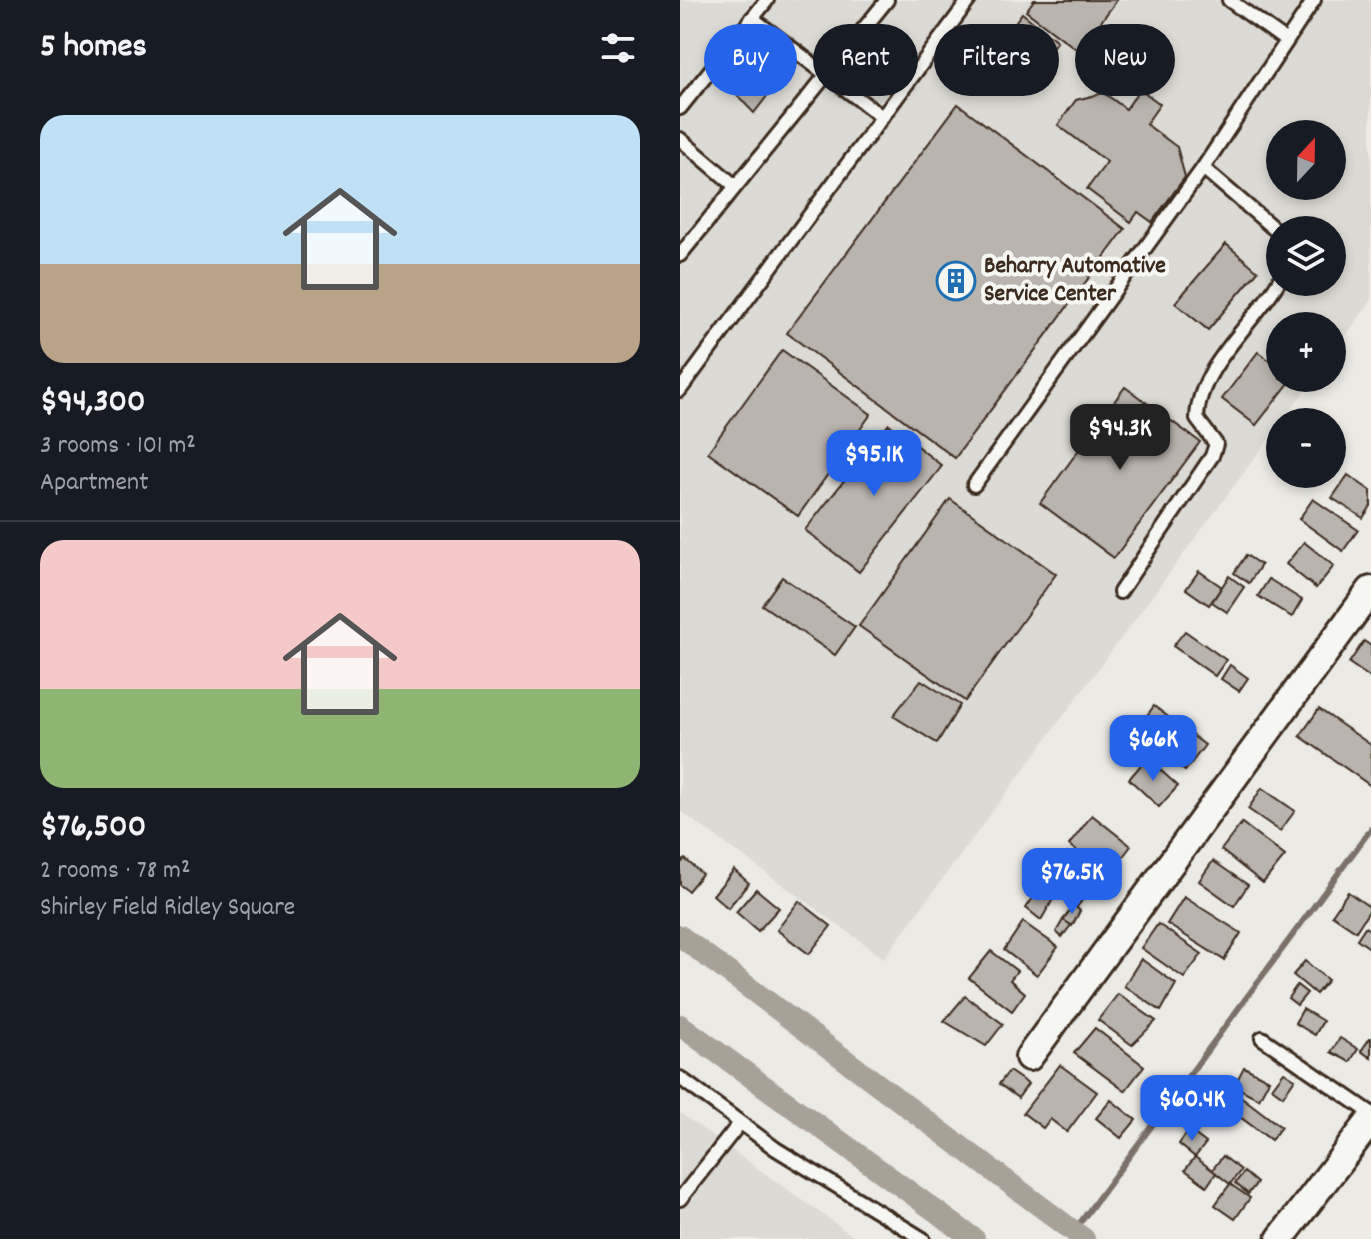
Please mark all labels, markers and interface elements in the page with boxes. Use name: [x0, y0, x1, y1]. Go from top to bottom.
text: 5 homes: [40, 24, 147, 73]
chip: Buy: [704, 24, 797, 96]
chip: Rent: [813, 24, 918, 96]
chip: Filters: [934, 24, 1059, 96]
chip: New: [1075, 24, 1175, 96]
icon: filters: [596, 26, 640, 70]
north arrow: [1266, 120, 1346, 200]
map controls: [1266, 120, 1346, 488]
icon: home: [268, 167, 412, 311]
button: layers: [1266, 216, 1346, 296]
place label: Beharry Automative Service Center: [984, 250, 1166, 312]
building icon: Beharry Automative Service Center: [935, 260, 977, 302]
button: +: [1266, 312, 1346, 392]
text: $94,300: [40, 379, 146, 428]
pin: $94.3K: [1055, 404, 1185, 472]
button: −: [1266, 408, 1346, 488]
text: $94.3K: [1088, 411, 1152, 448]
text: 3 rooms · 101 m²: [40, 428, 196, 465]
pin: $95.1K: [809, 430, 939, 498]
text: $95.1K: [844, 437, 904, 474]
text: Apartment: [40, 465, 149, 502]
icon: home: [268, 592, 412, 736]
pin: $66K: [1106, 715, 1200, 783]
text: $66K: [1128, 722, 1178, 759]
text: $76,500: [40, 804, 146, 853]
pin: $76.5K: [1007, 848, 1137, 916]
text: 2 rooms · 78 m²: [40, 853, 190, 890]
text: $76.5K: [1040, 855, 1104, 892]
text: Shirley Field Ridley Square: [40, 890, 295, 927]
pin: $60.4K: [1127, 1075, 1257, 1143]
text: $60.4K: [1158, 1082, 1226, 1119]

